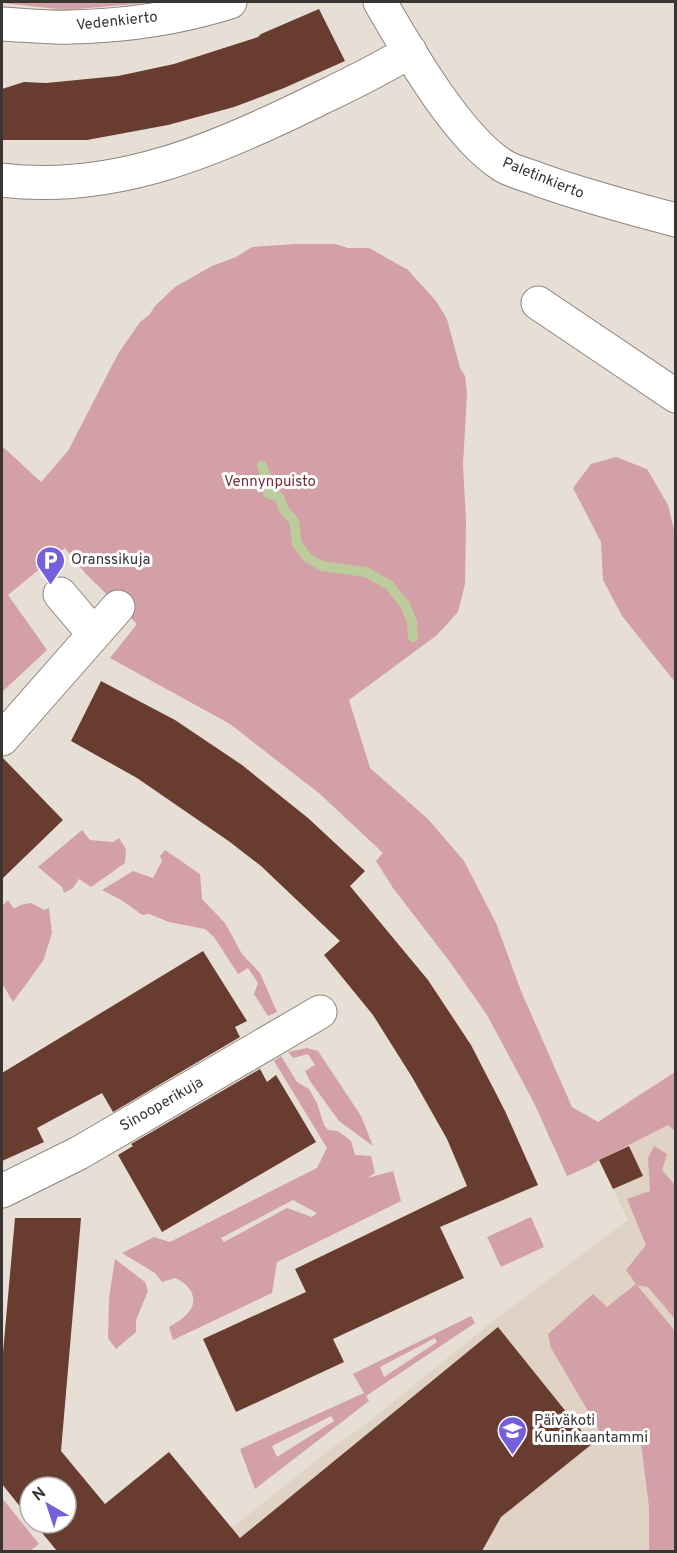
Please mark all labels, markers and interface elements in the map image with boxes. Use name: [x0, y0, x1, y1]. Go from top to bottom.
street label: Vedenkierto: [75, 8, 159, 36]
street label: Paletinkierto: [499, 154, 587, 204]
park label: Vennynpuisto: [224, 473, 316, 492]
parking icon: Oranssikuja: [34, 544, 66, 586]
place label: Oranssikuja: [71, 551, 150, 570]
street label: Sinooperikuja: [117, 1073, 207, 1137]
place label: Päiväkoti Kuninkaantammi: [534, 1412, 648, 1448]
school or university icon: Päiväkoti Kuninkaantammi: [497, 1414, 529, 1456]
north arrow: [18, 1475, 78, 1535]
text: N: [29, 1484, 51, 1506]

